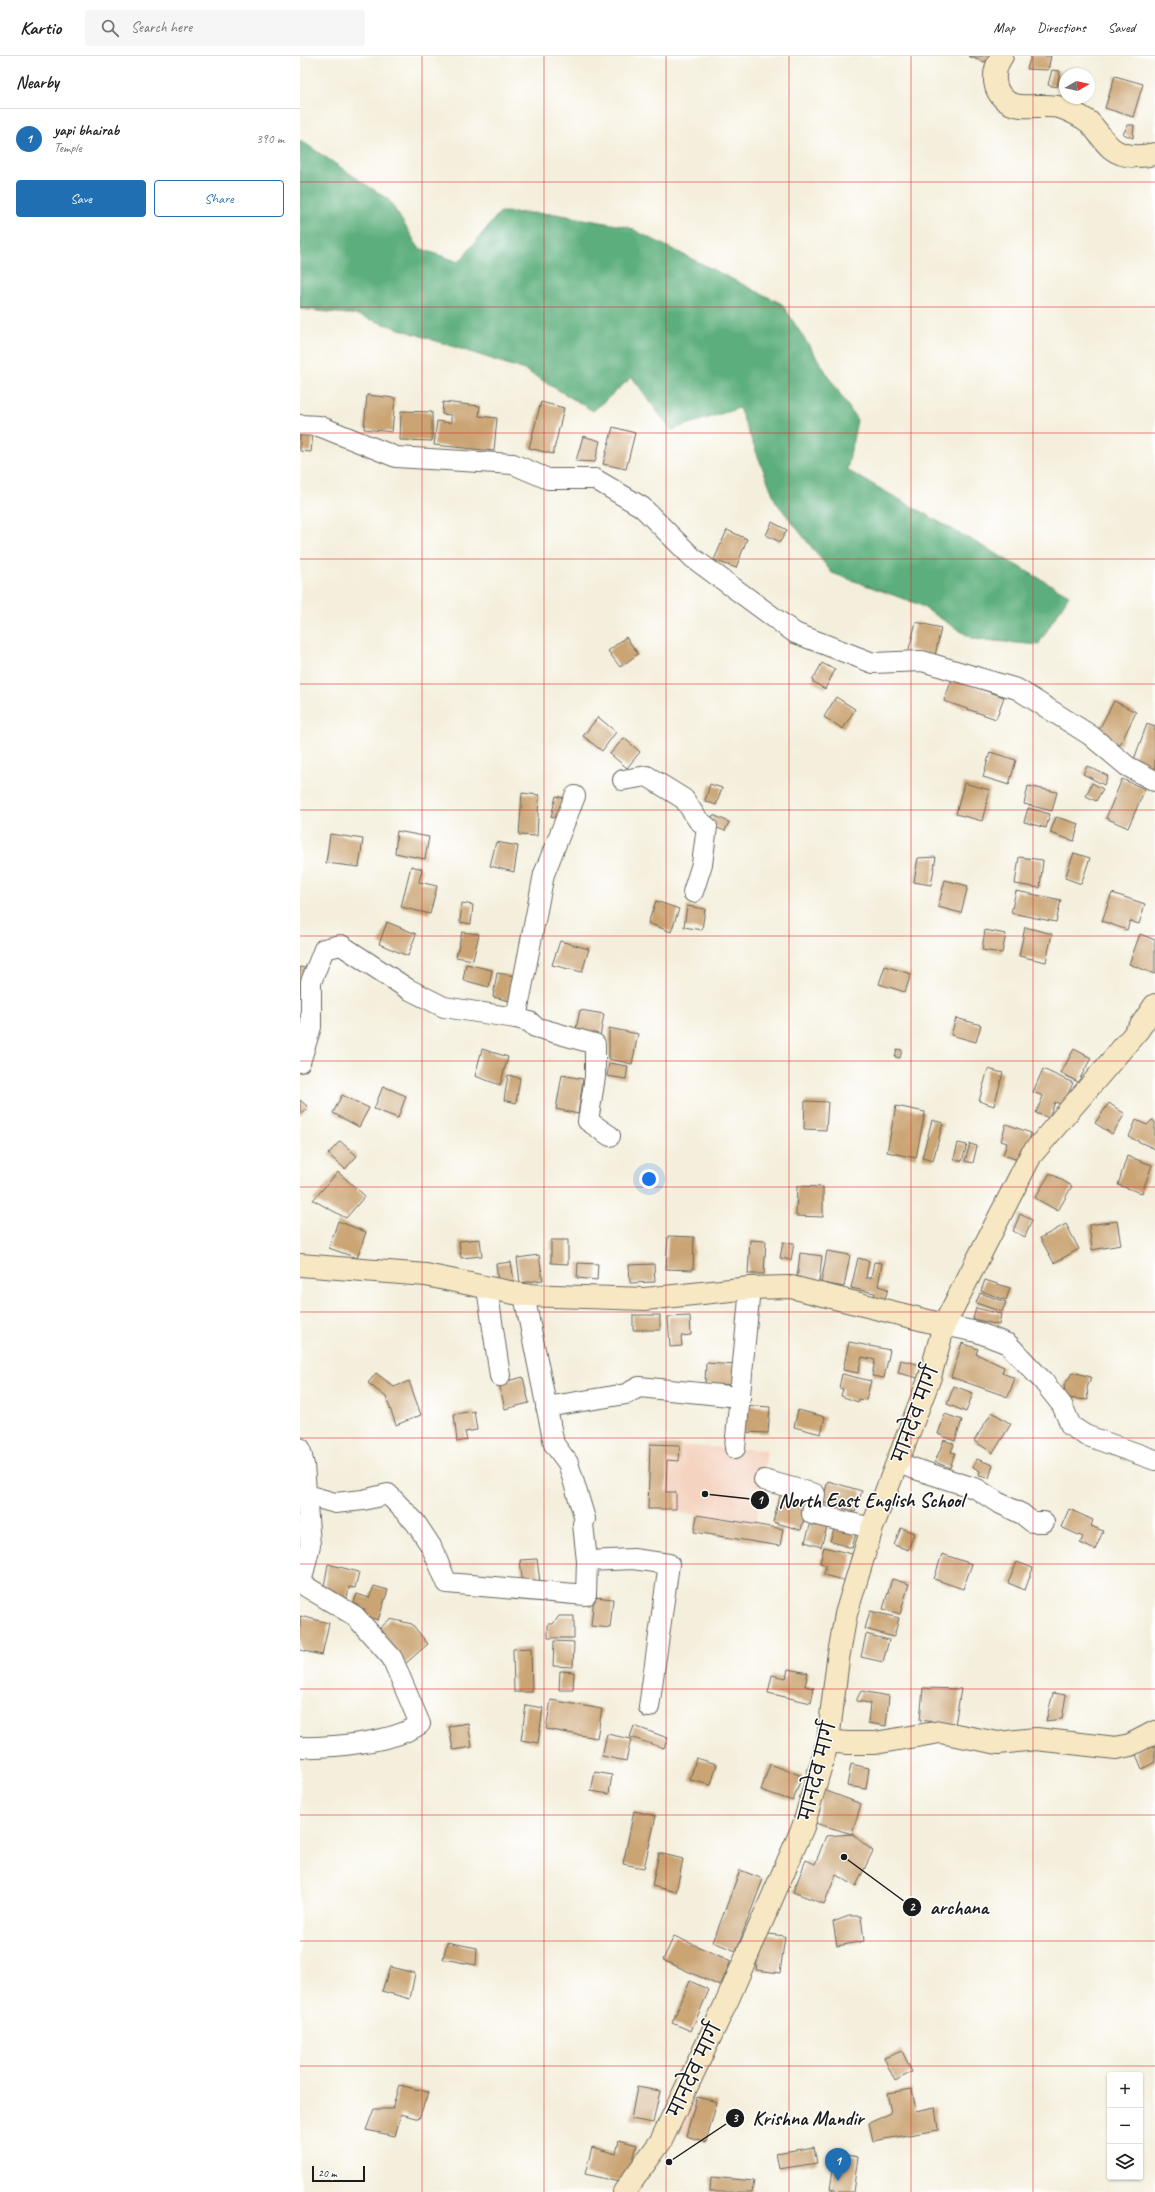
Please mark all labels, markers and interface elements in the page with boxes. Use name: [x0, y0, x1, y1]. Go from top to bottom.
search box: [85, 10, 365, 46]
text: Kartio: [20, 16, 61, 40]
icon: search: [99, 17, 121, 39]
text: Search here: [131, 18, 192, 37]
text: Map: [994, 19, 1015, 36]
text: Directions: [1037, 19, 1086, 36]
text: Saved: [1108, 19, 1135, 36]
north arrow: [1059, 68, 1095, 104]
text: Nearby: [16, 72, 59, 93]
text: yapi bhairab: [54, 121, 119, 140]
text: 1: [26, 131, 32, 147]
text: 390 m: [256, 131, 284, 147]
text: Temple: [54, 140, 82, 156]
button: Save: [16, 180, 146, 217]
button: Share: [154, 180, 284, 217]
your location: [639, 1169, 659, 1189]
street label: मानदेव मार्ग: [882, 1359, 945, 1467]
callout: North East English School: [750, 1484, 971, 1516]
text: North East English School: [778, 1488, 968, 1513]
text: 1: [757, 1492, 764, 1508]
street label: मानदेव मार्ग: [789, 1716, 842, 1824]
callout: archana: [902, 1891, 996, 1923]
text: archana: [930, 1895, 990, 1920]
text: 2: [909, 1899, 916, 1915]
street label: मानदेव मार्ग: [658, 2016, 728, 2122]
map controls: [1107, 2072, 1143, 2180]
button: +: [1107, 2072, 1143, 2108]
callout: Krishna Mandir: [725, 2102, 872, 2134]
text: Krishna Mandir: [752, 2106, 866, 2131]
button: −: [1107, 2108, 1143, 2144]
text: 3: [732, 2110, 739, 2126]
button: layers: [1107, 2144, 1143, 2180]
pin: 1: [825, 2148, 851, 2181]
scale bar: [312, 2164, 365, 2183]
text: 20 m: [318, 2166, 337, 2180]

